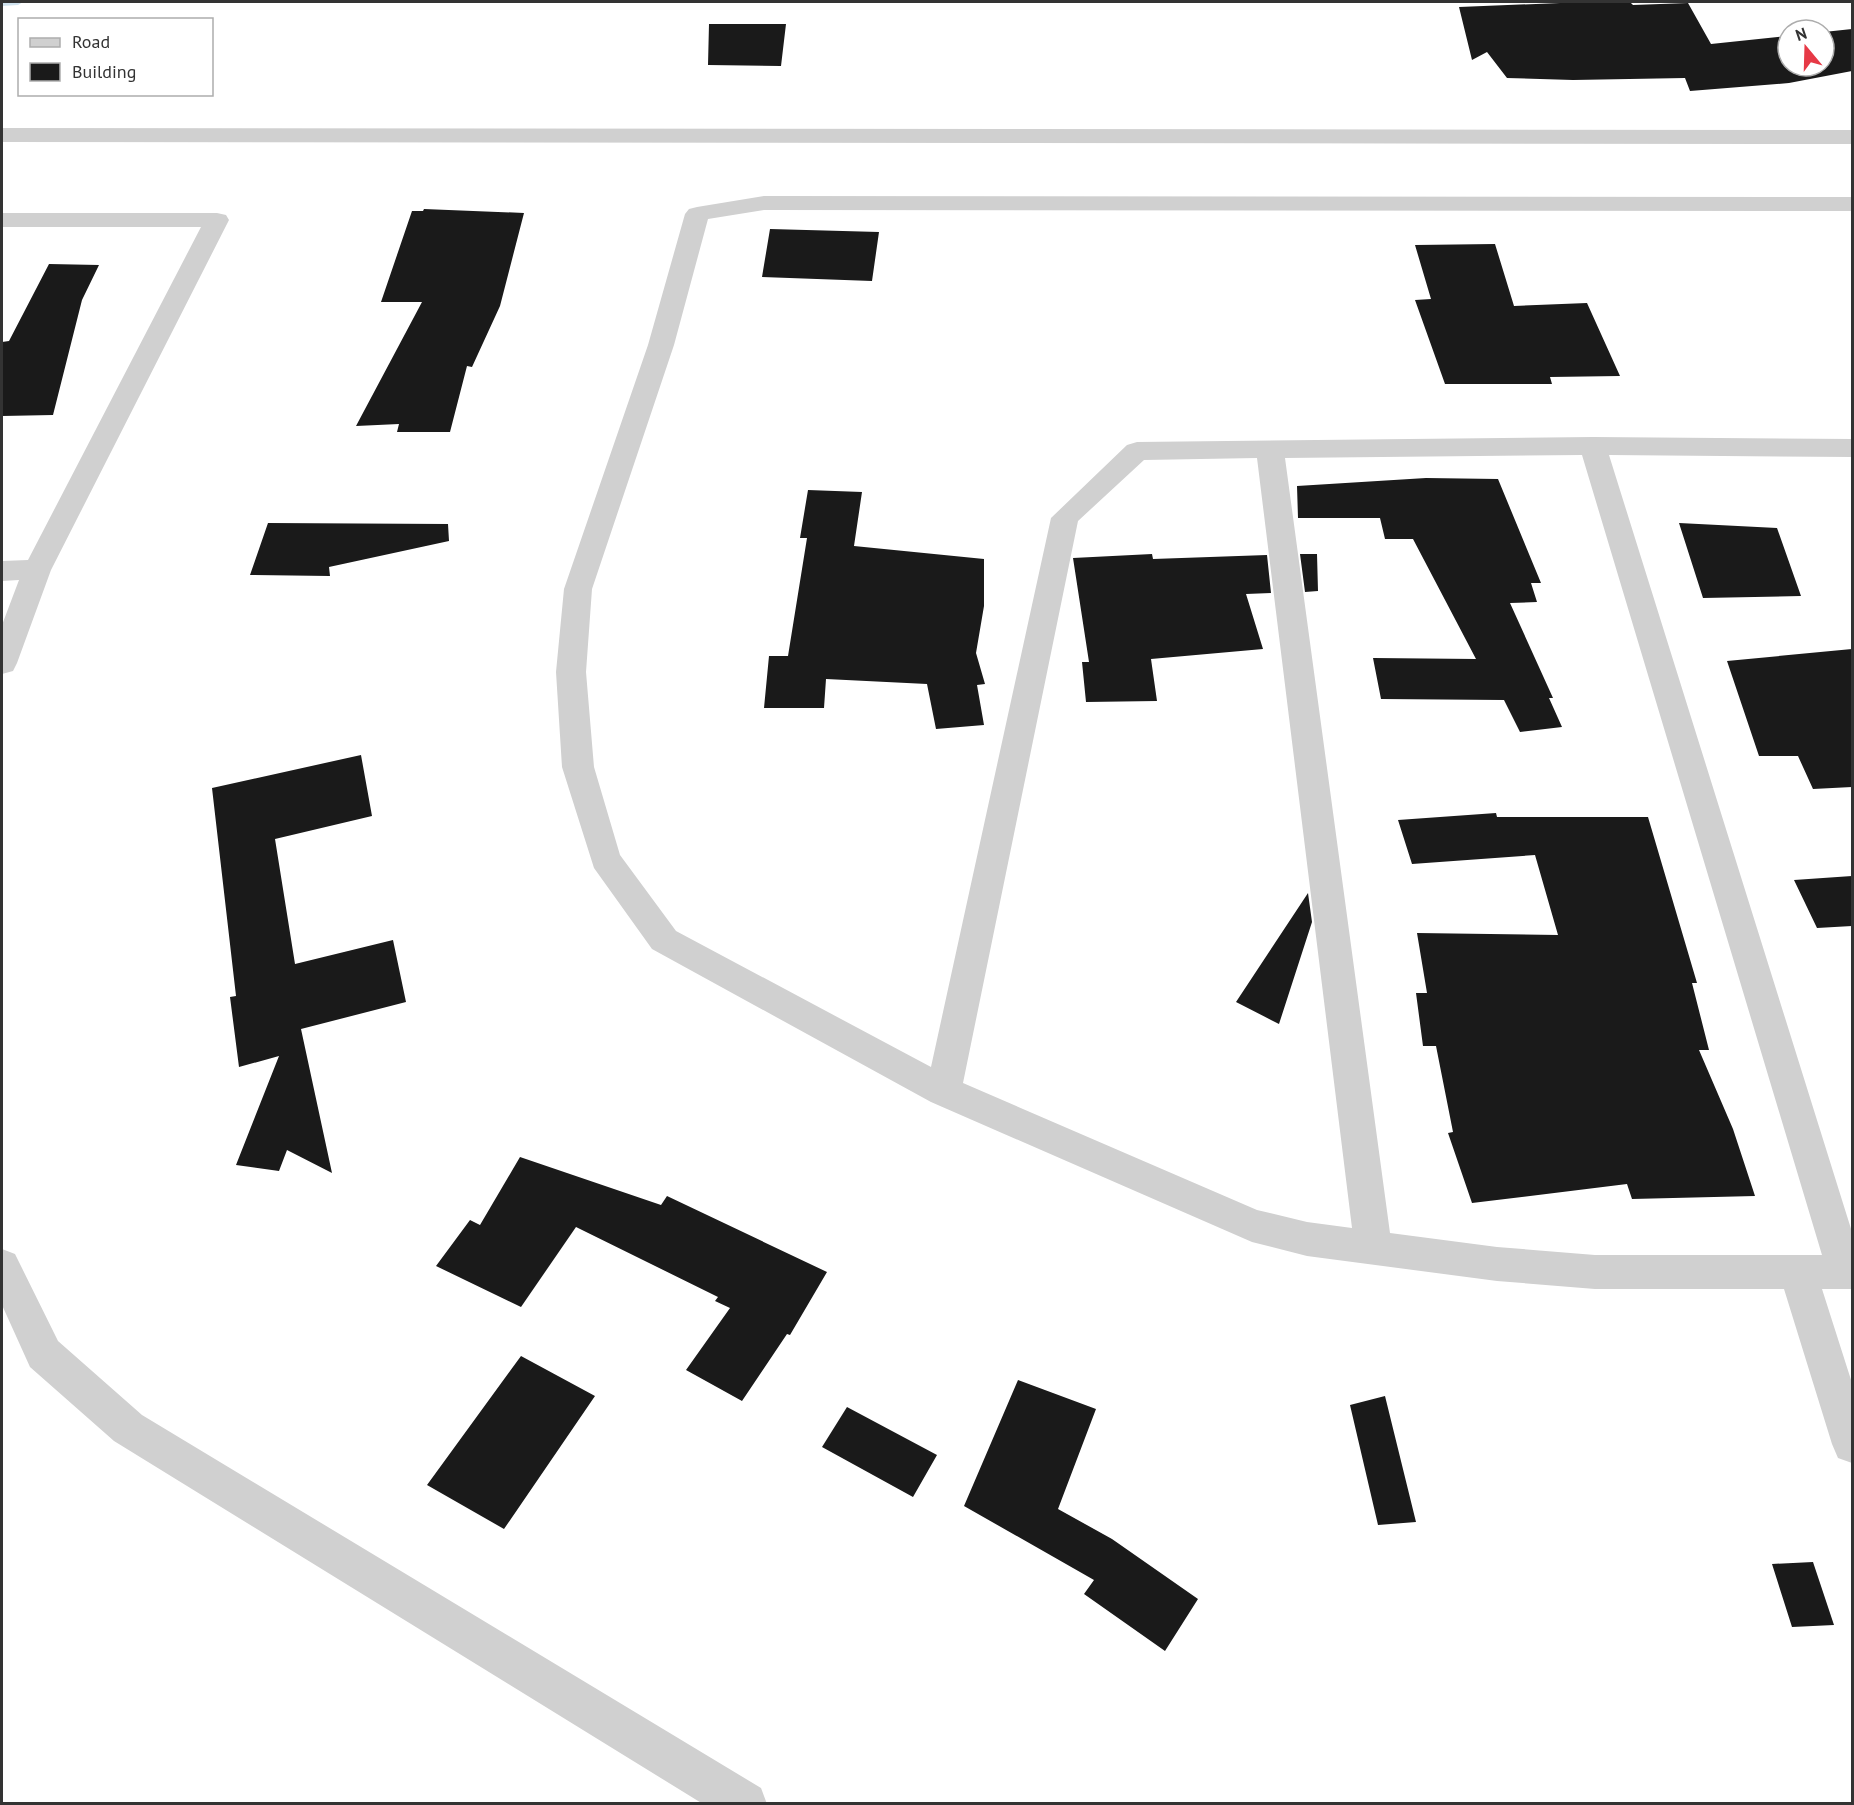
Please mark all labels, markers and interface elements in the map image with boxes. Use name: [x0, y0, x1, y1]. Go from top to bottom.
legend: [18, 18, 213, 96]
north arrow: [1776, 18, 1836, 78]
text: N: [1793, 23, 1809, 45]
text: Road: [72, 30, 110, 53]
text: Building: [72, 60, 136, 83]

